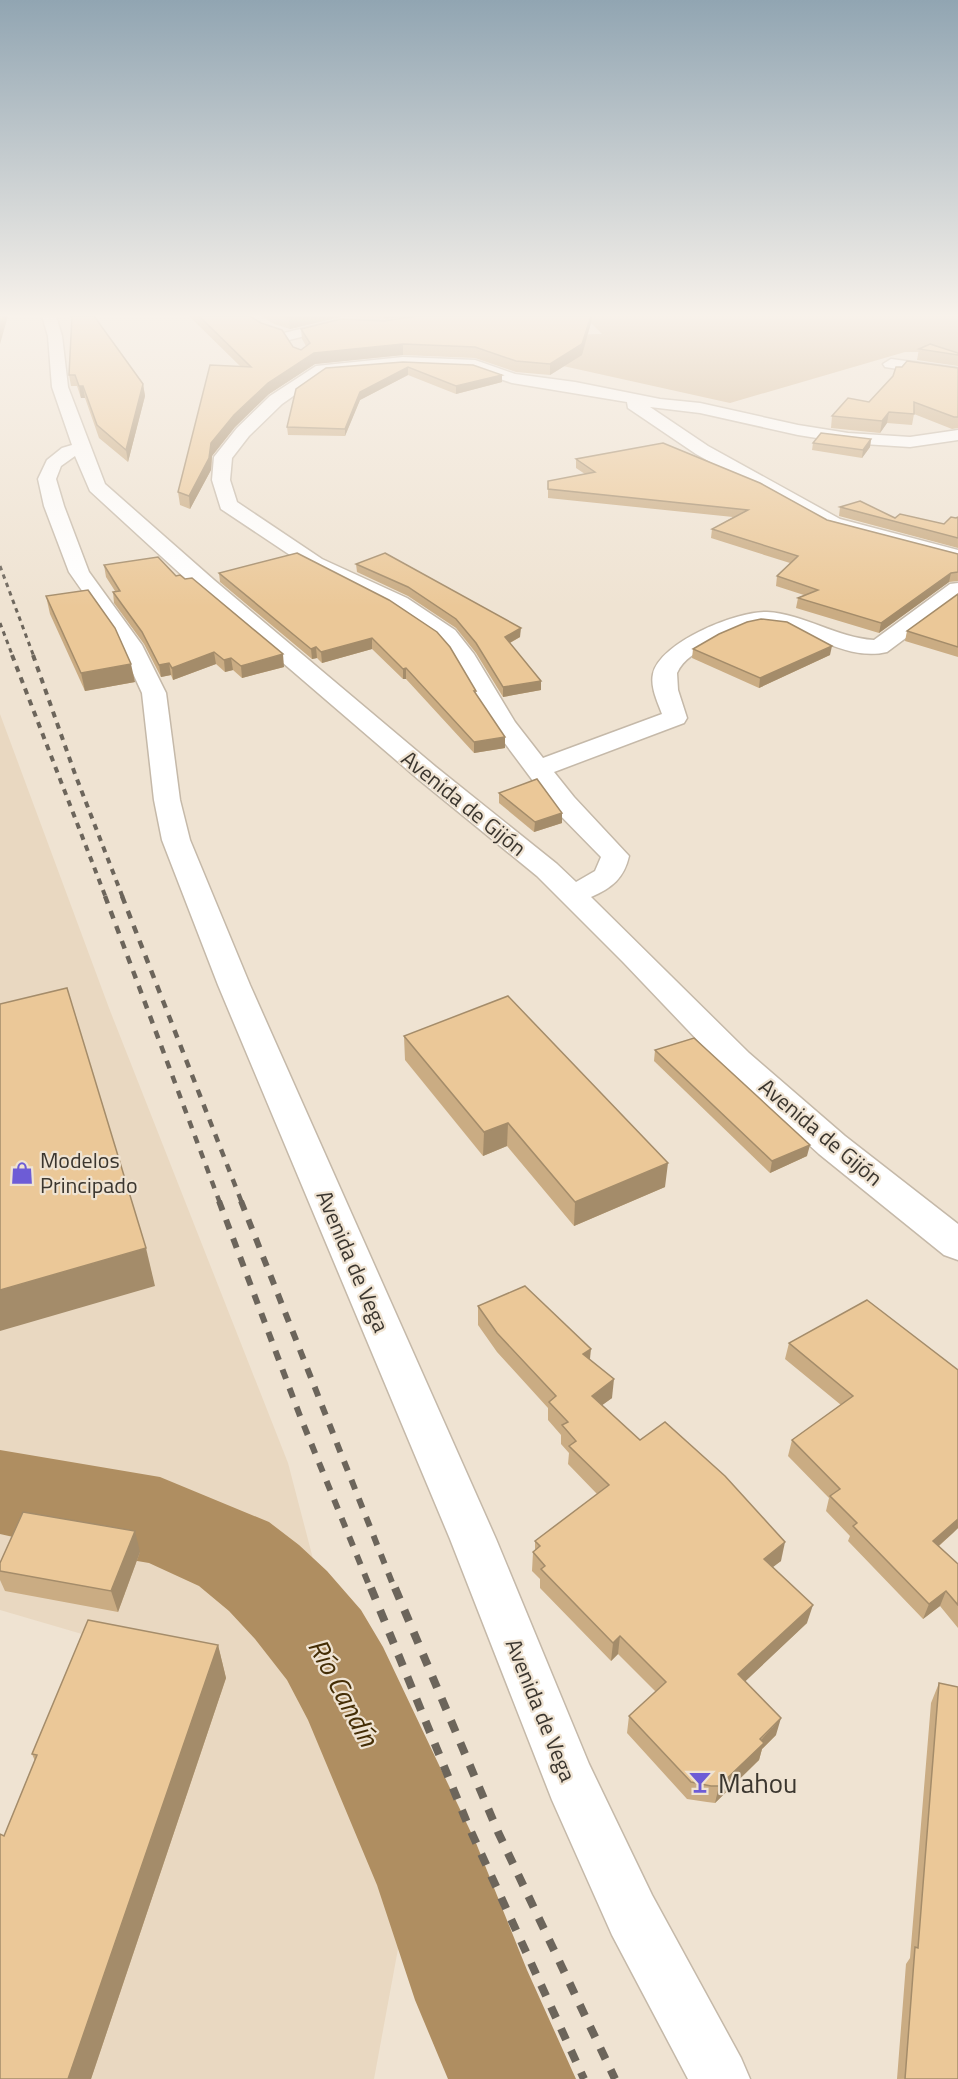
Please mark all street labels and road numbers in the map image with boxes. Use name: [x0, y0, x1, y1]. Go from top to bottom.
street label: Avenida de Gijón: [394, 742, 534, 864]
street label: Avenida de Gijón: [752, 1070, 890, 1194]
street label: Avenida de Vega: [308, 1185, 398, 1337]
street label: Avenida de Vega: [497, 1633, 585, 1787]

